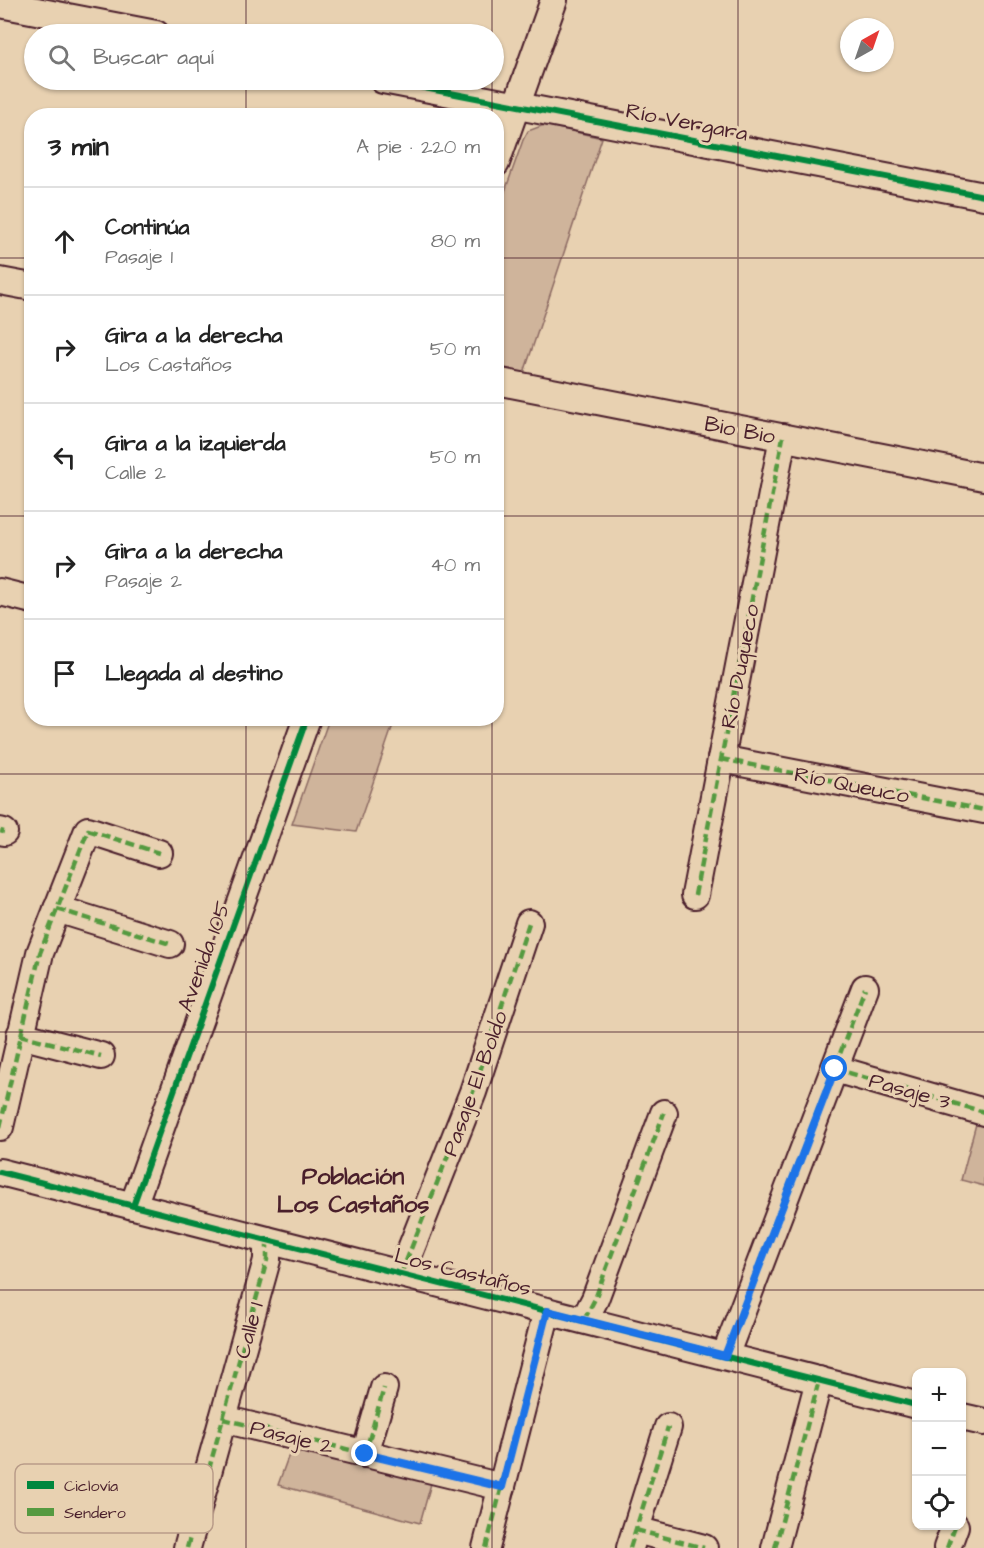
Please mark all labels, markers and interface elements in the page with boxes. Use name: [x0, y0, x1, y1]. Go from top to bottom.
north arrow: [840, 18, 894, 72]
search box: [24, 24, 504, 90]
icon: search: [45, 41, 78, 74]
text: Buscar aquí: [93, 42, 214, 73]
street label: Río Vergara: [623, 95, 750, 150]
text: 3 min: [48, 129, 109, 165]
text: A pie · 220 m: [356, 133, 480, 161]
text: Continúa: [105, 212, 190, 243]
icon: ahead: [48, 225, 81, 258]
text: 80 m: [431, 227, 480, 255]
text: Pasaje 1: [105, 243, 173, 271]
text: Gira a la derecha: [105, 320, 282, 351]
icon: right: [48, 333, 81, 366]
text: 50 m: [430, 335, 480, 363]
text: Los Castaños: [105, 351, 232, 379]
street label: Bio Bio: [702, 408, 778, 453]
text: Gira a la izquierda: [105, 428, 286, 459]
icon: left: [48, 441, 81, 474]
text: 50 m: [430, 443, 480, 471]
text: Calle 2: [105, 459, 166, 487]
text: Gira a la derecha: [105, 536, 282, 567]
icon: right: [48, 549, 81, 582]
text: 40 m: [430, 551, 480, 579]
text: Pasaje 2: [105, 567, 182, 595]
street label: Río Duqueco: [713, 601, 768, 731]
icon: arrive: [48, 657, 81, 690]
text: Llegada al destino: [105, 658, 283, 689]
street label: Río Queuco: [792, 759, 912, 812]
street label: Avenida 105: [170, 897, 239, 1016]
street label: Pasaje El Boldo: [435, 1006, 516, 1160]
route start: [821, 1055, 847, 1081]
street label: Pasaje 3: [865, 1065, 954, 1118]
district label: Población Los Castaños: [277, 1160, 429, 1222]
street label: Los Castaños: [391, 1241, 534, 1304]
street label: Calle 1: [227, 1299, 272, 1362]
map controls: [912, 1368, 966, 1530]
button: +: [912, 1368, 966, 1422]
street label: Pasaje 2: [247, 1412, 337, 1463]
button: −: [912, 1422, 966, 1476]
route end: [351, 1440, 377, 1466]
legend: [15, 1464, 213, 1533]
text: Ciclovía: [64, 1475, 118, 1497]
button: locate: [912, 1476, 966, 1530]
text: Sendero: [64, 1502, 126, 1524]

